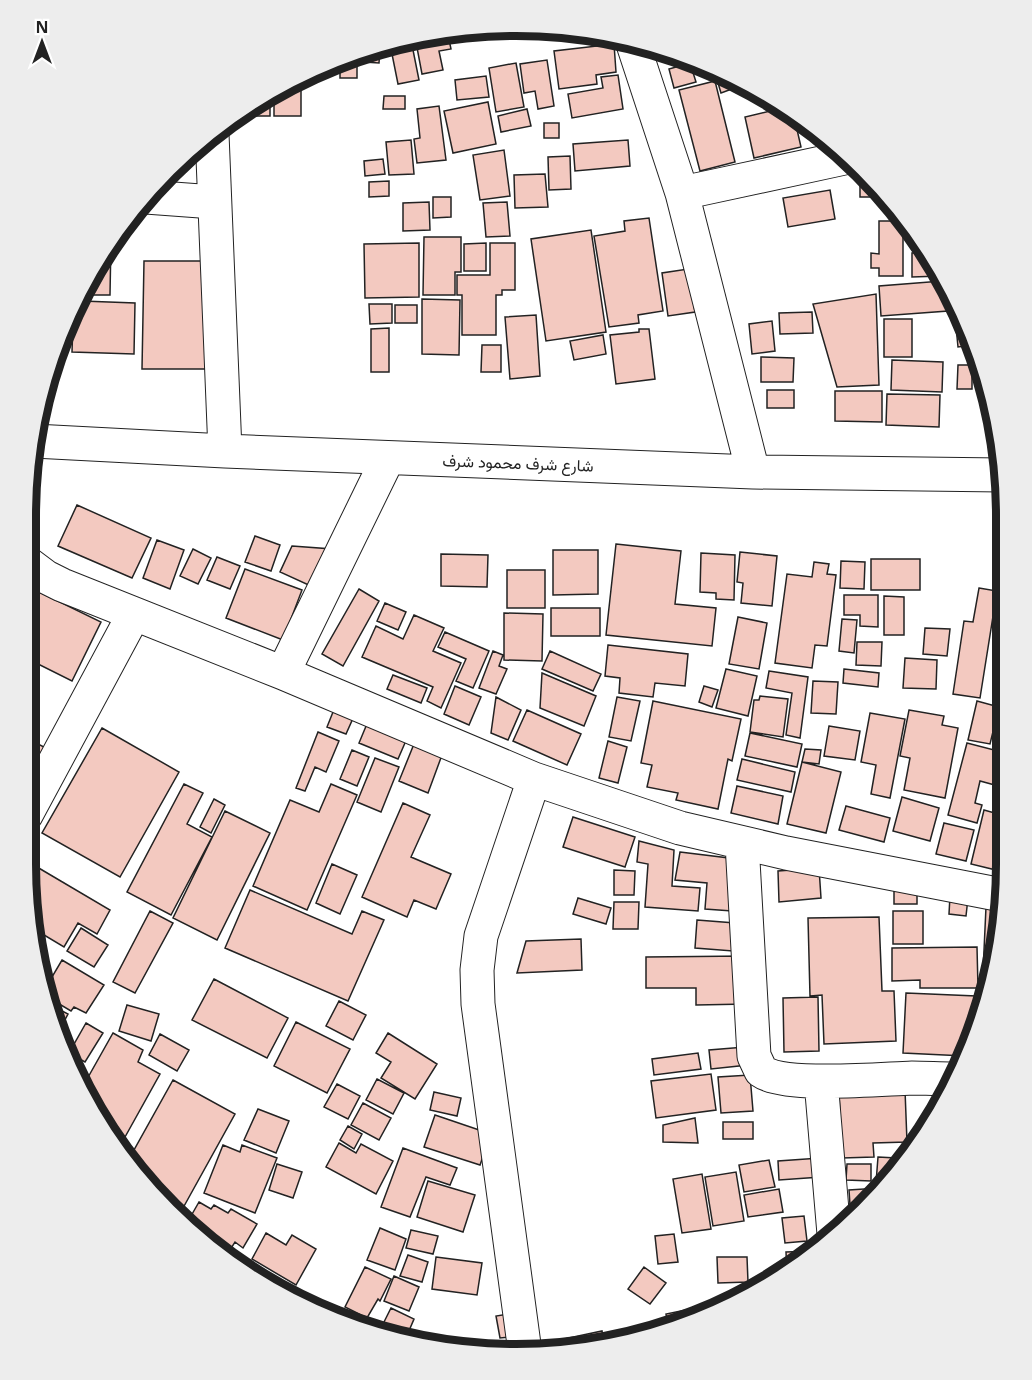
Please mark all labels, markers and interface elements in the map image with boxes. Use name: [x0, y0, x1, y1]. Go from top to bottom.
north arrow: [12, 12, 72, 72]
text: N: [35, 16, 49, 38]
street label: شارع شرف محمود شرف: [442, 449, 594, 478]

